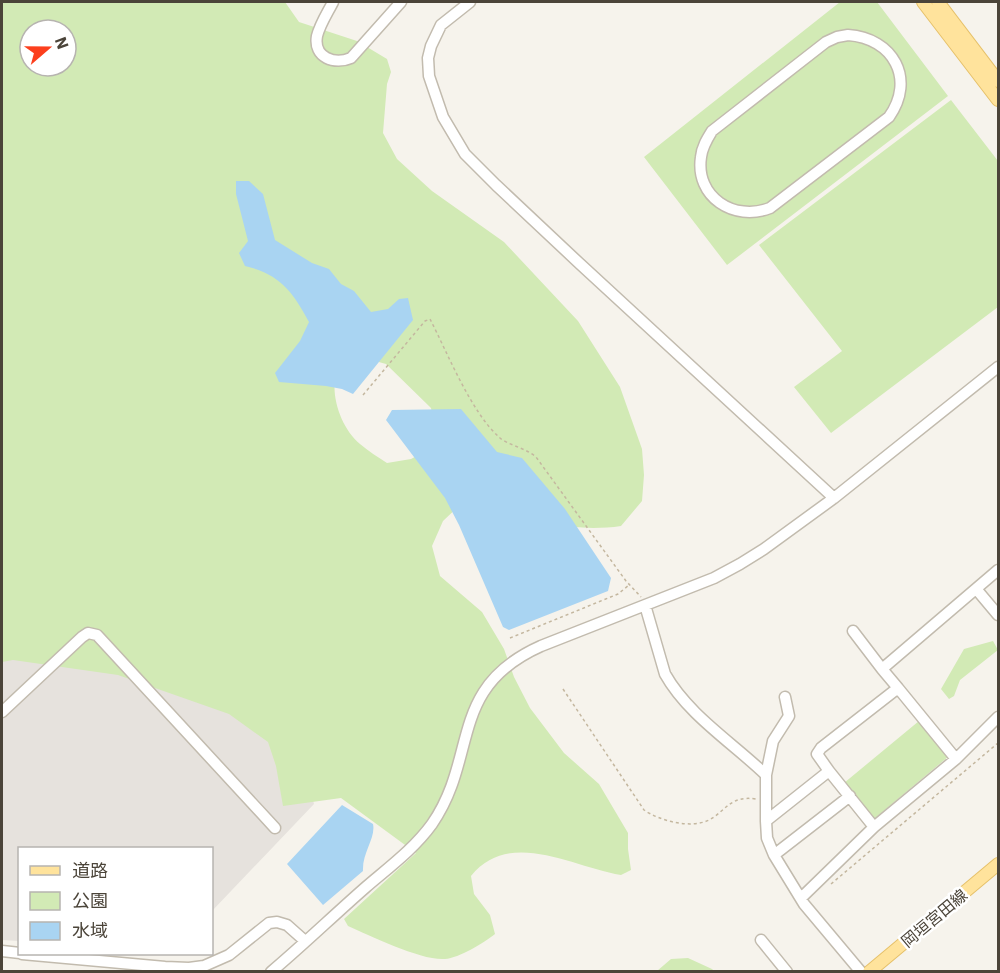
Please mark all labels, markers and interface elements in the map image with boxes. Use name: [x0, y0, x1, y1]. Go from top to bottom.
north arrow: [18, 18, 78, 78]
text: N: [51, 34, 73, 52]
legend: [18, 847, 213, 955]
text: 道路: [72, 859, 108, 882]
street label: 岡垣宮田線: [897, 885, 971, 951]
text: 公園: [72, 889, 108, 912]
text: 水域: [72, 919, 108, 942]

